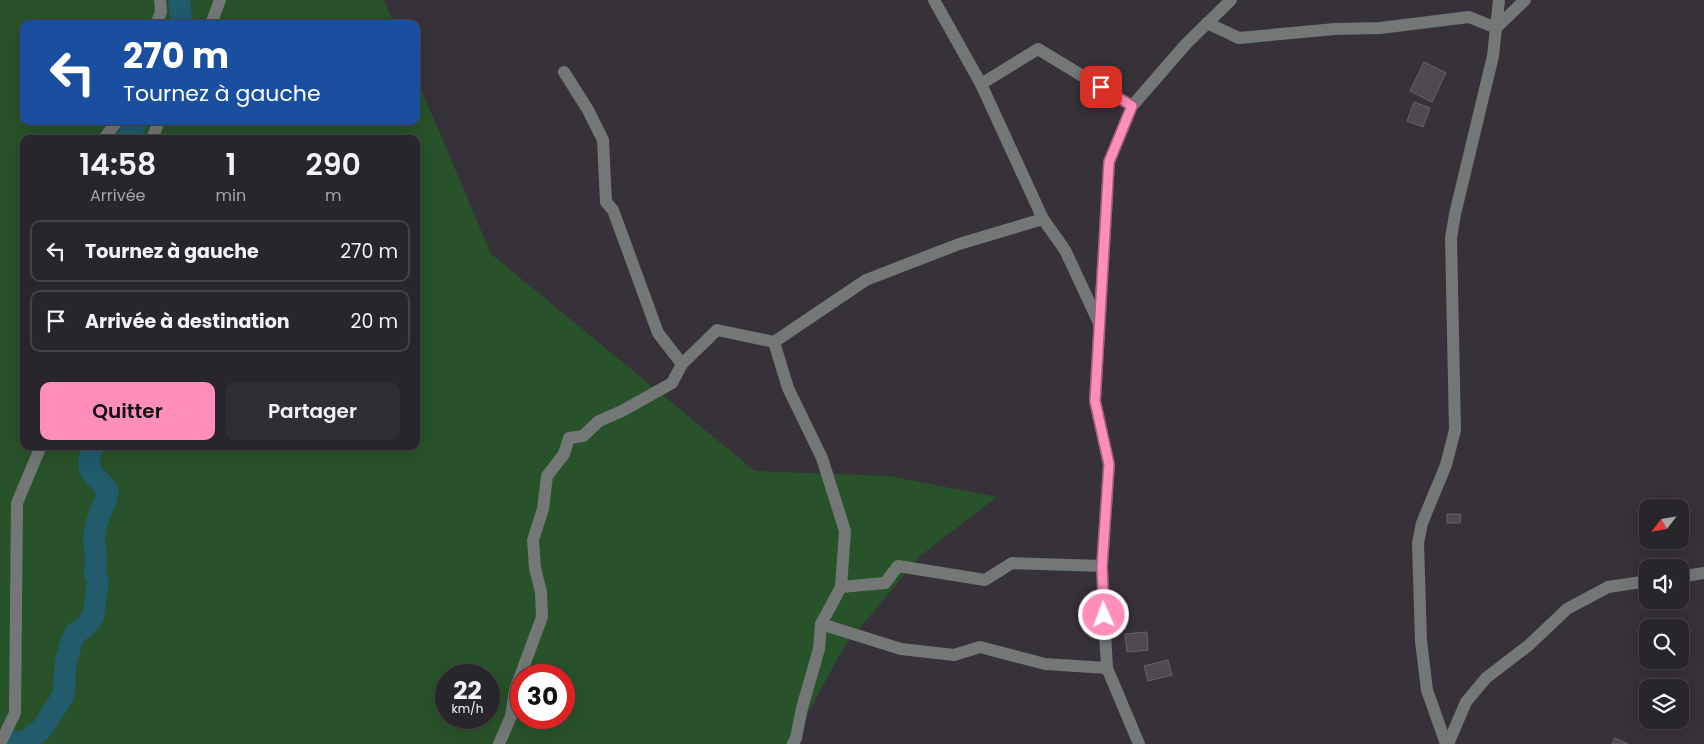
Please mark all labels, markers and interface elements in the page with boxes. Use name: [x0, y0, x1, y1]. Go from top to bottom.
text: 270 m: [123, 31, 229, 80]
icon: left: [40, 40, 105, 105]
pin: [1080, 66, 1122, 108]
icon: arrive: [1087, 73, 1115, 101]
text: Tournez à gauche: [123, 78, 321, 109]
text: 14:58: [79, 143, 156, 186]
text: 1: [225, 143, 236, 186]
text: 290: [305, 143, 361, 186]
text: Arrivée: [90, 184, 146, 207]
text: min: [216, 184, 246, 207]
text: m: [325, 184, 341, 207]
icon: left: [42, 237, 70, 265]
text: Tournez à gauche: [85, 238, 259, 265]
text: 270 m: [340, 238, 398, 265]
icon: arrive: [42, 307, 70, 335]
text: Arrivée à destination: [85, 308, 290, 335]
text: 20 m: [350, 308, 398, 335]
button: Quitter: [40, 382, 215, 440]
button: Partager: [225, 382, 400, 440]
north arrow: [1639, 499, 1689, 549]
map controls: [1639, 499, 1689, 729]
button: sound: [1639, 559, 1689, 609]
position arrow: [1077, 588, 1129, 640]
button: search: [1639, 619, 1689, 669]
speed limit sign: 30: [510, 664, 575, 729]
text: 22: [453, 673, 482, 708]
button: layers: [1639, 679, 1689, 729]
text: km/h: [452, 700, 483, 717]

